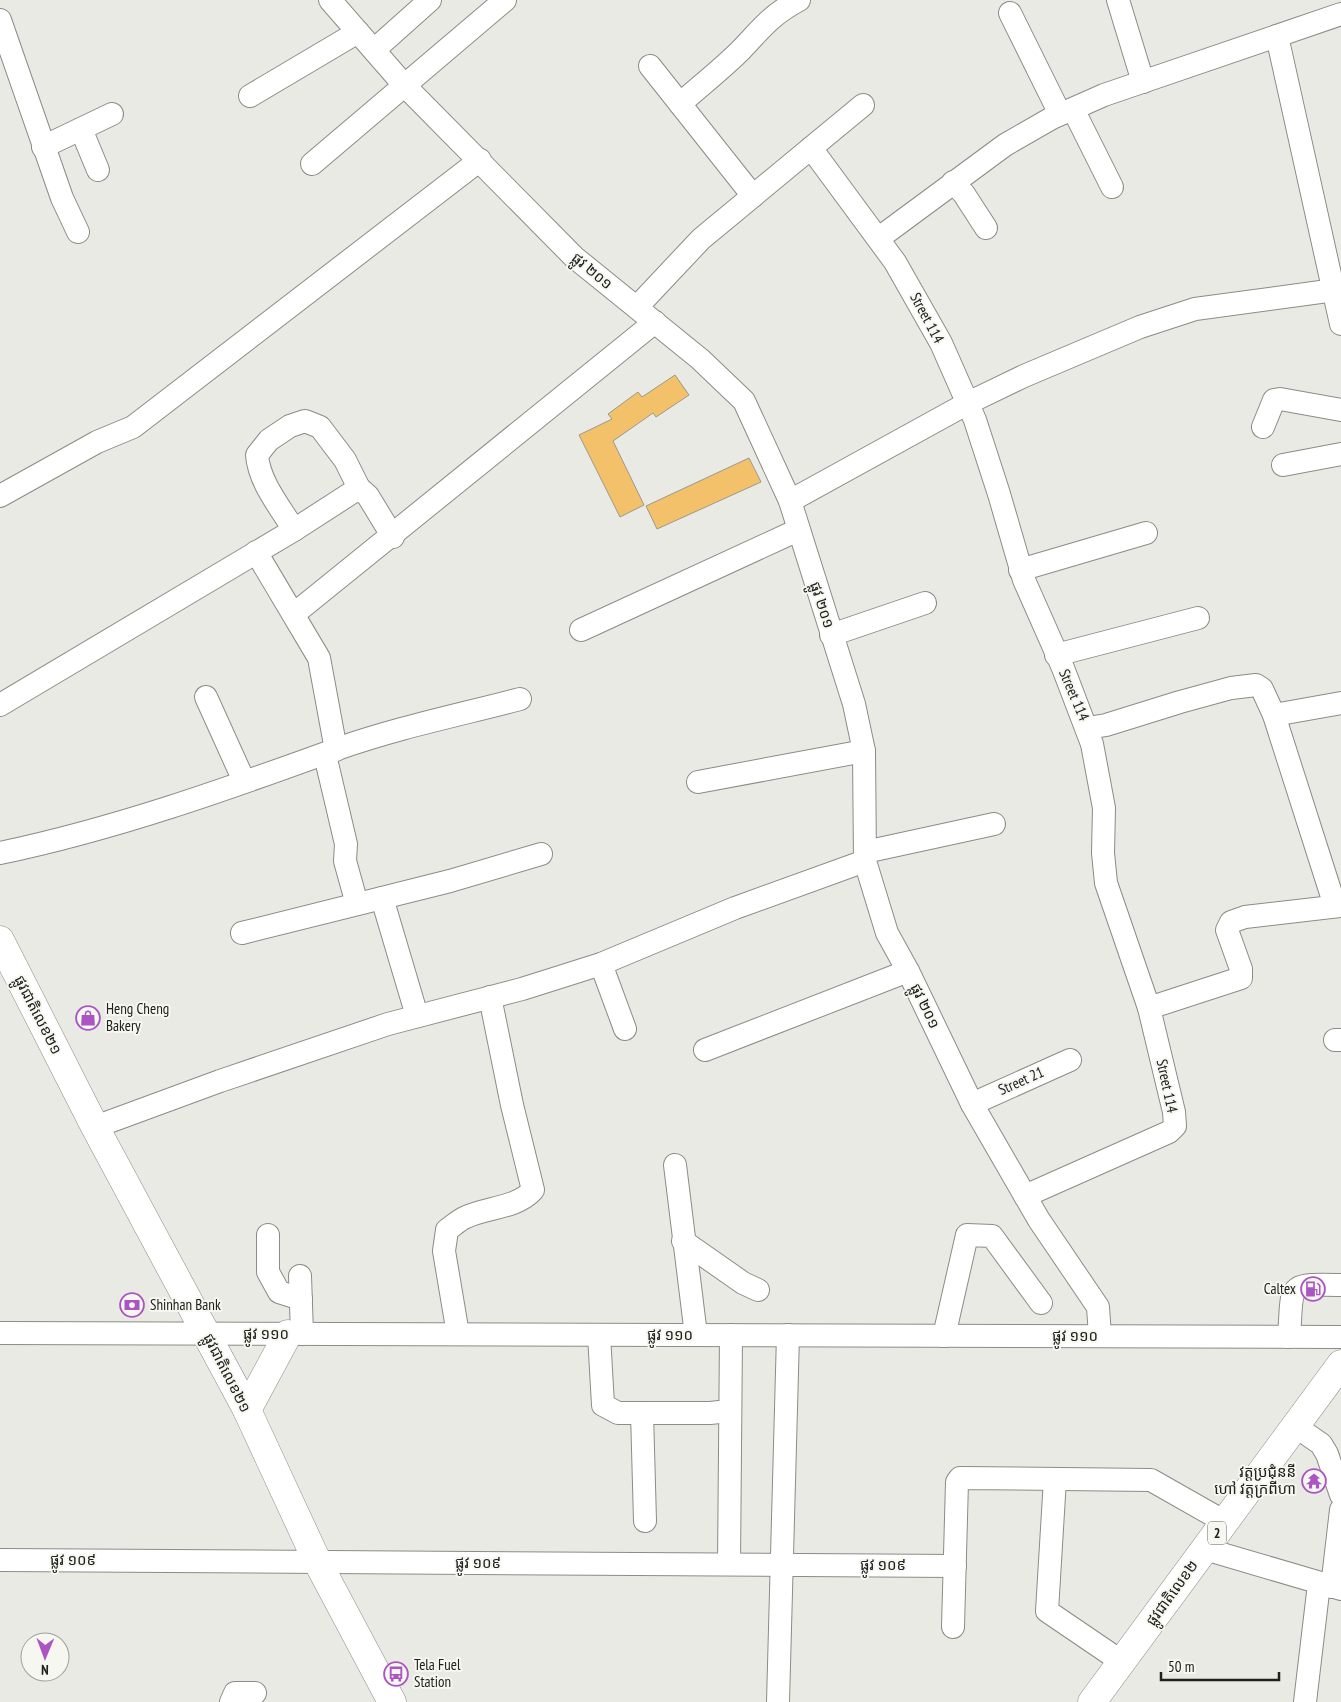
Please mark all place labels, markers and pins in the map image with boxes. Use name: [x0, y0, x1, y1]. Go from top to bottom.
place label: Heng Cheng Bakery: [106, 999, 169, 1035]
shop icon: Heng Cheng Bakery: [75, 1005, 101, 1031]
fuel station icon: Caltex: [1300, 1276, 1326, 1302]
place label: Caltex: [1264, 1279, 1296, 1298]
bank icon: Shinhan Bank: [119, 1292, 145, 1318]
place label: Shinhan Bank: [150, 1295, 221, 1314]
place label: វត្តប្រជុំននី ហៅ វត្តក្រពីហា: [1214, 1462, 1296, 1498]
temple icon: វត្តប្រជុំននី ហៅ វត្តក្រពីហា: [1301, 1468, 1327, 1494]
place label: Tela Fuel Station: [414, 1655, 461, 1691]
bus stop icon: Tela Fuel Station: [383, 1661, 409, 1687]

